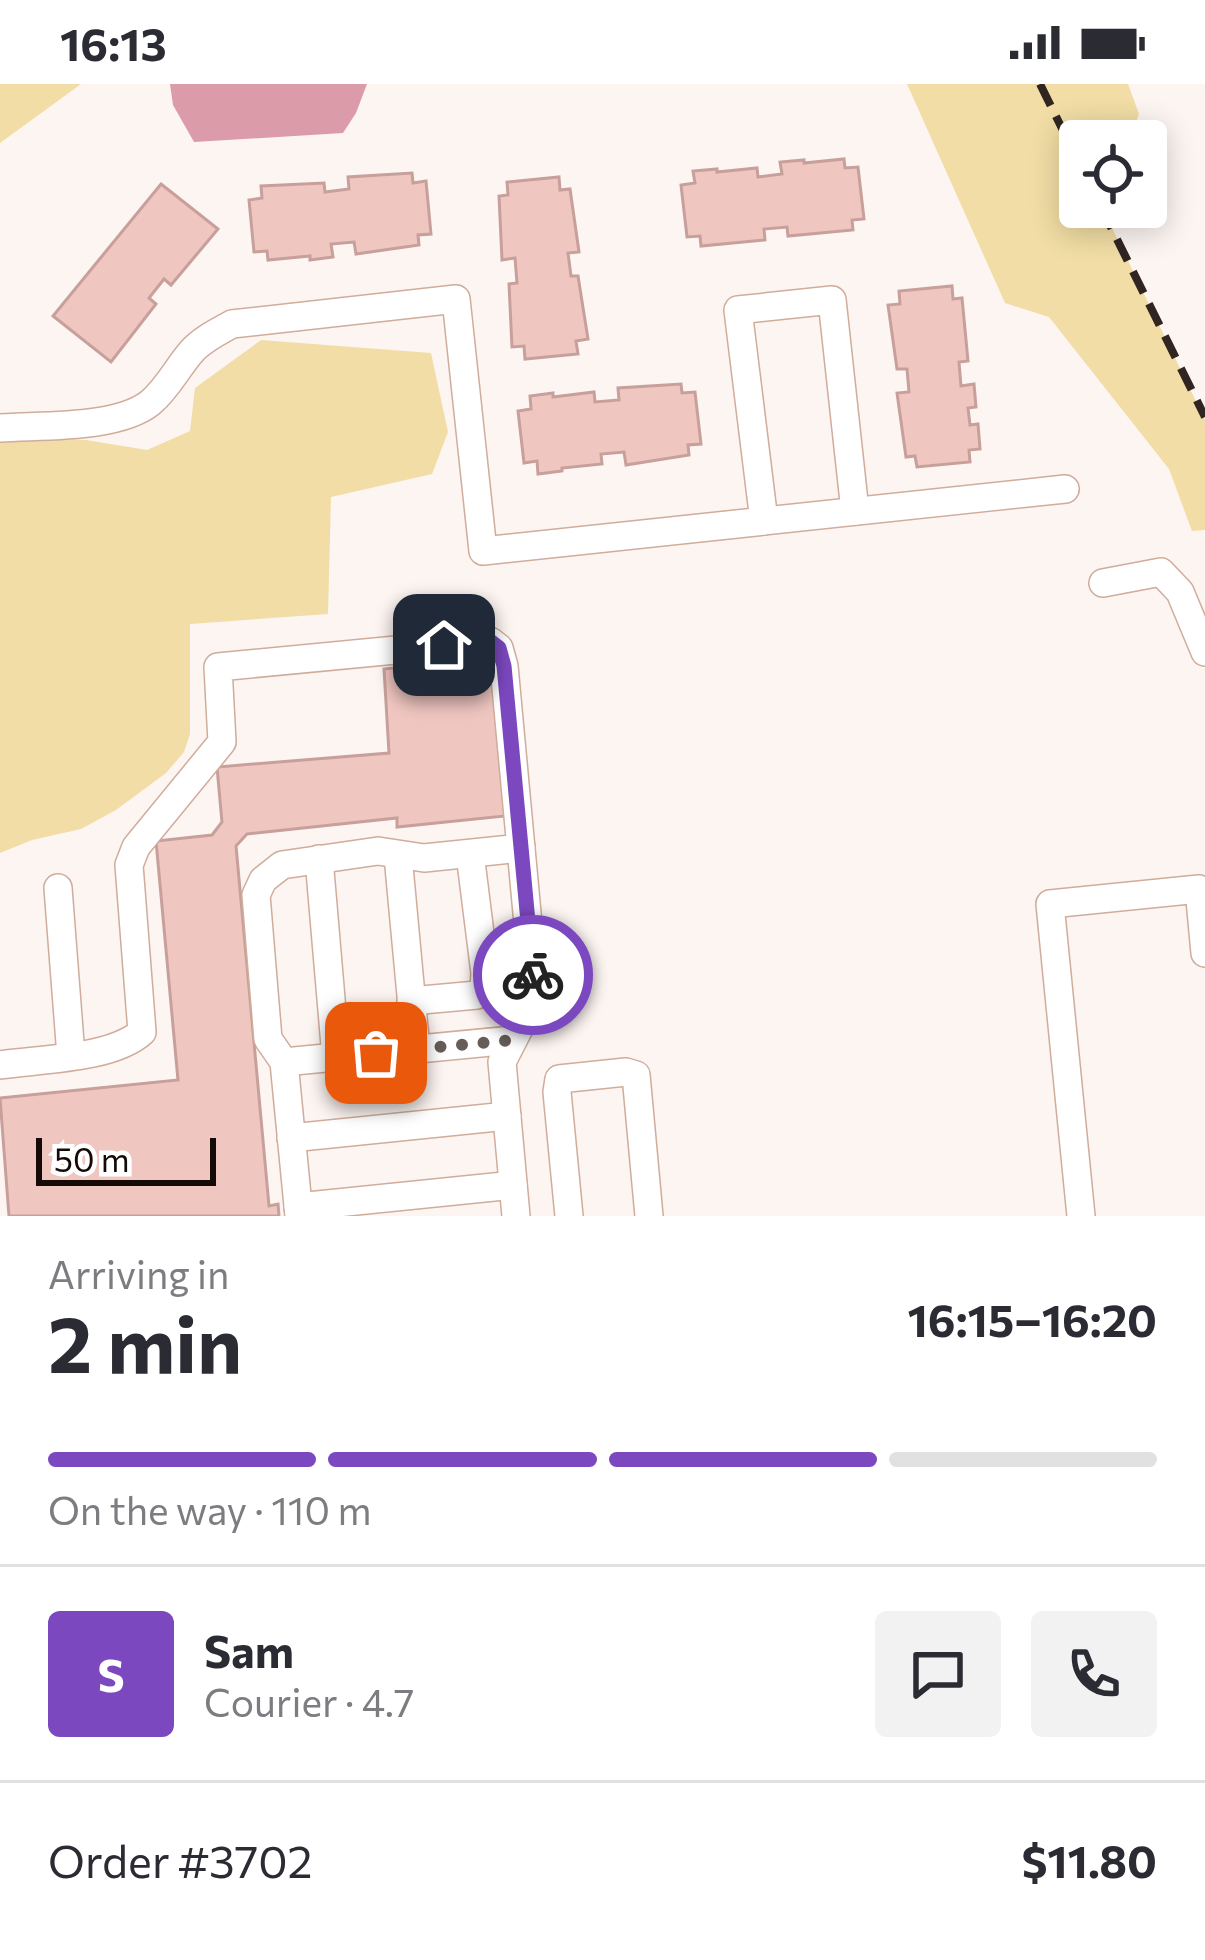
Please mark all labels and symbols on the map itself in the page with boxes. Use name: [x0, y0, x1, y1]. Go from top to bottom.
pin: [393, 594, 495, 696]
courier: [473, 915, 593, 1035]
pin: [325, 1002, 427, 1104]
scale bar: [36, 1132, 216, 1185]

